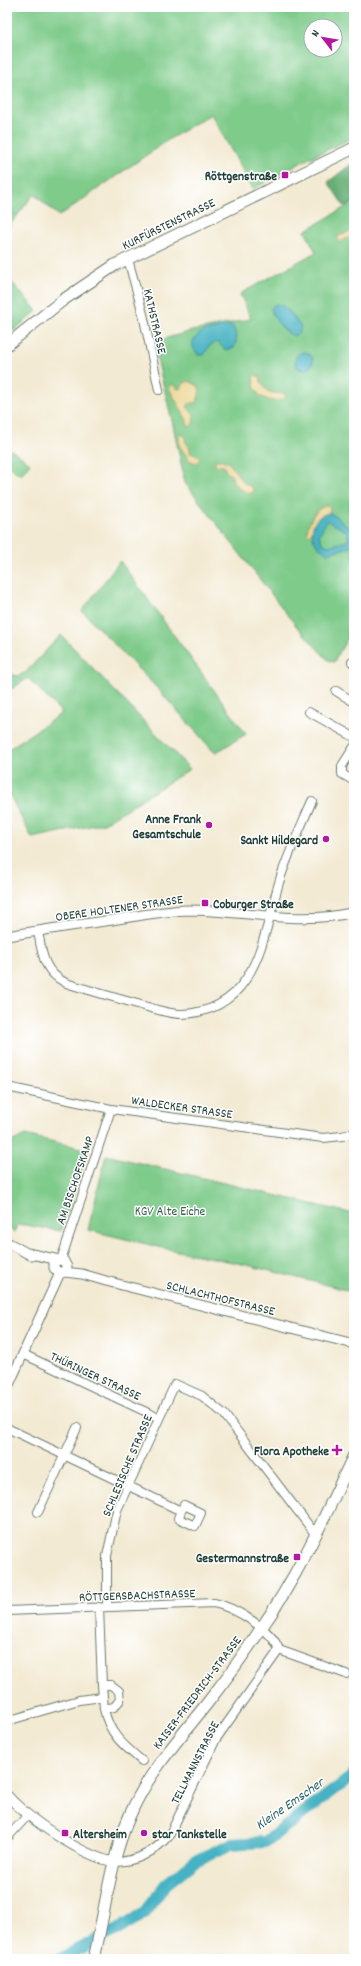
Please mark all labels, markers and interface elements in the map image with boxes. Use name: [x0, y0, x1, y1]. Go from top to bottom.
north arrow: [303, 18, 343, 58]
text: N: [308, 27, 325, 40]
place label: Röttgenstraße: [205, 168, 277, 187]
marker: Röttgenstraße: [280, 170, 290, 180]
street label: KURFÜRSTENSTRASSE: [119, 194, 219, 256]
street label: KATHSTRASSE: [137, 287, 170, 356]
place label: Anne Frank Gesamtschule: [132, 811, 202, 845]
marker: Anne Frank Gesamtschule: [204, 820, 214, 830]
place label: Sankt Hildegard: [240, 832, 318, 851]
marker: Sankt Hildegard: [321, 834, 331, 844]
street label: OBERE HOLTENER STRASSE: [54, 891, 184, 928]
place label: Coburger Straße: [213, 896, 294, 915]
marker: Coburger Straße: [200, 898, 210, 908]
street label: WALDECKER STRASSE: [130, 1092, 234, 1125]
street label: AM BISCHOFSKAMP: [52, 1134, 100, 1228]
park label: KGV Alte Eiche: [135, 1203, 206, 1222]
street label: SCHLACHTHOFSTRASSE: [164, 1277, 277, 1322]
street label: THÜRINGER STRASSE: [47, 1348, 143, 1407]
street label: SCHLESISCHE STRASSE: [98, 1412, 158, 1520]
place label: Flora Apotheke: [254, 1443, 329, 1462]
marker: Flora Apotheke: [332, 1445, 342, 1455]
place label: Gestermannstraße: [196, 1550, 289, 1569]
marker: Gestermannstraße: [292, 1552, 302, 1562]
street label: RÖTTGERSBACHSTRASSE: [79, 1585, 196, 1608]
street label: KAISER-FRIEDRICH-STRASSE: [149, 1633, 247, 1754]
street label: TELLMANNSTRASSE: [167, 1718, 225, 1808]
water label: Kleine Emscher: [252, 1773, 330, 1836]
place label: Altersheim: [73, 1826, 127, 1845]
place label: star Tankstelle: [152, 1826, 227, 1845]
marker: Altersheim: [60, 1828, 70, 1838]
marker: star Tankstelle: [139, 1828, 149, 1838]

